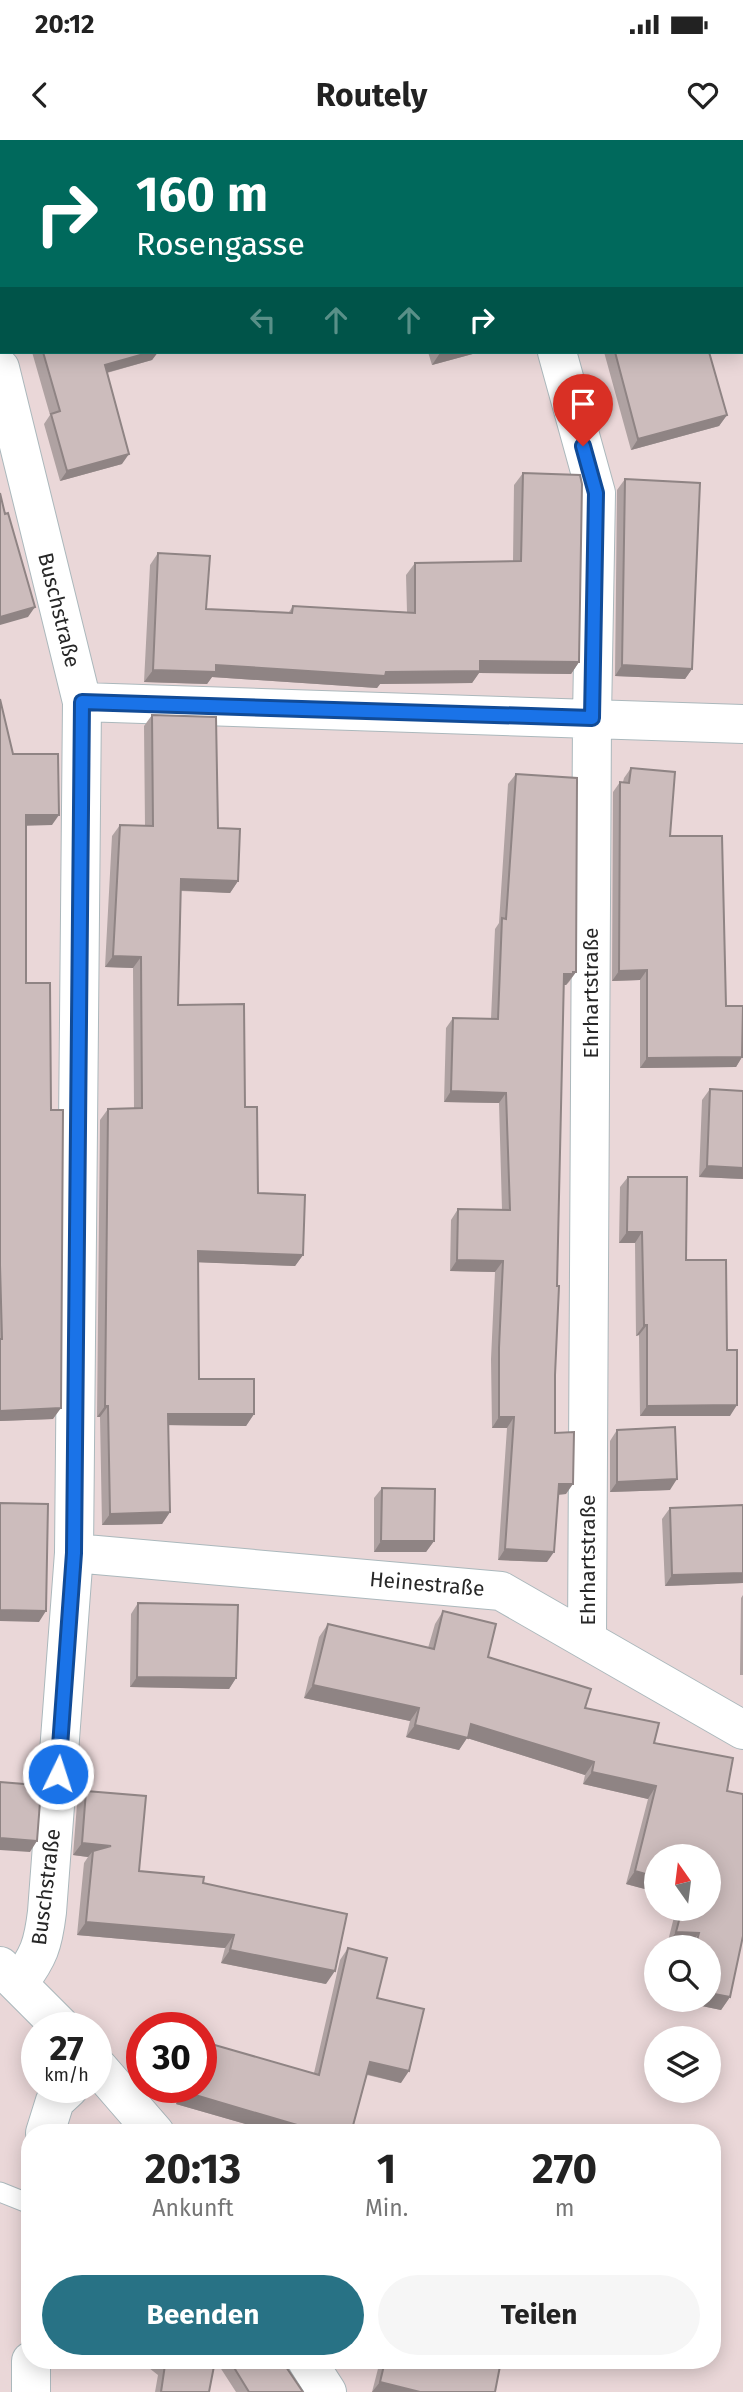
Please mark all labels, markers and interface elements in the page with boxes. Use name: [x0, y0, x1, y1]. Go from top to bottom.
text: 20:12: [35, 9, 95, 40]
icon: back: [21, 76, 59, 114]
text: Routely: [316, 76, 427, 114]
icon: heart: [684, 76, 722, 114]
text: 160 m: [136, 165, 268, 224]
icon: right: [21, 168, 112, 259]
text: Rosengasse: [136, 225, 305, 263]
icon: left: [244, 301, 282, 339]
icon: ahead: [317, 301, 355, 339]
icon: ahead: [390, 301, 428, 339]
icon: right: [463, 301, 501, 339]
pin: [553, 374, 613, 446]
icon: arrive: [564, 385, 602, 423]
street label: Buschstraße: [32, 550, 86, 670]
street label: Ehrhartstraße: [578, 927, 604, 1059]
street label: Ehrhartstraße: [575, 1494, 601, 1626]
street label: Heinestraße: [368, 1566, 486, 1602]
position arrow: [21, 1737, 95, 1811]
street label: Buschstraße: [26, 1827, 66, 1947]
north arrow: [644, 1844, 721, 1922]
map controls: [644, 1844, 721, 2103]
button: search: [644, 1935, 721, 2012]
speed limit sign: 30: [126, 2012, 217, 2103]
button: layers: [644, 2026, 721, 2103]
text: 27: [49, 2027, 84, 2069]
text: km/h: [44, 2064, 89, 2086]
text: 20:13: [145, 2144, 241, 2194]
text: 1: [377, 2144, 396, 2194]
text: 270: [532, 2144, 597, 2194]
text: Ankunft: [152, 2194, 234, 2222]
text: Min.: [365, 2194, 408, 2222]
text: m: [555, 2194, 574, 2222]
button: Beenden: [42, 2275, 364, 2355]
button: Teilen: [378, 2275, 700, 2355]

